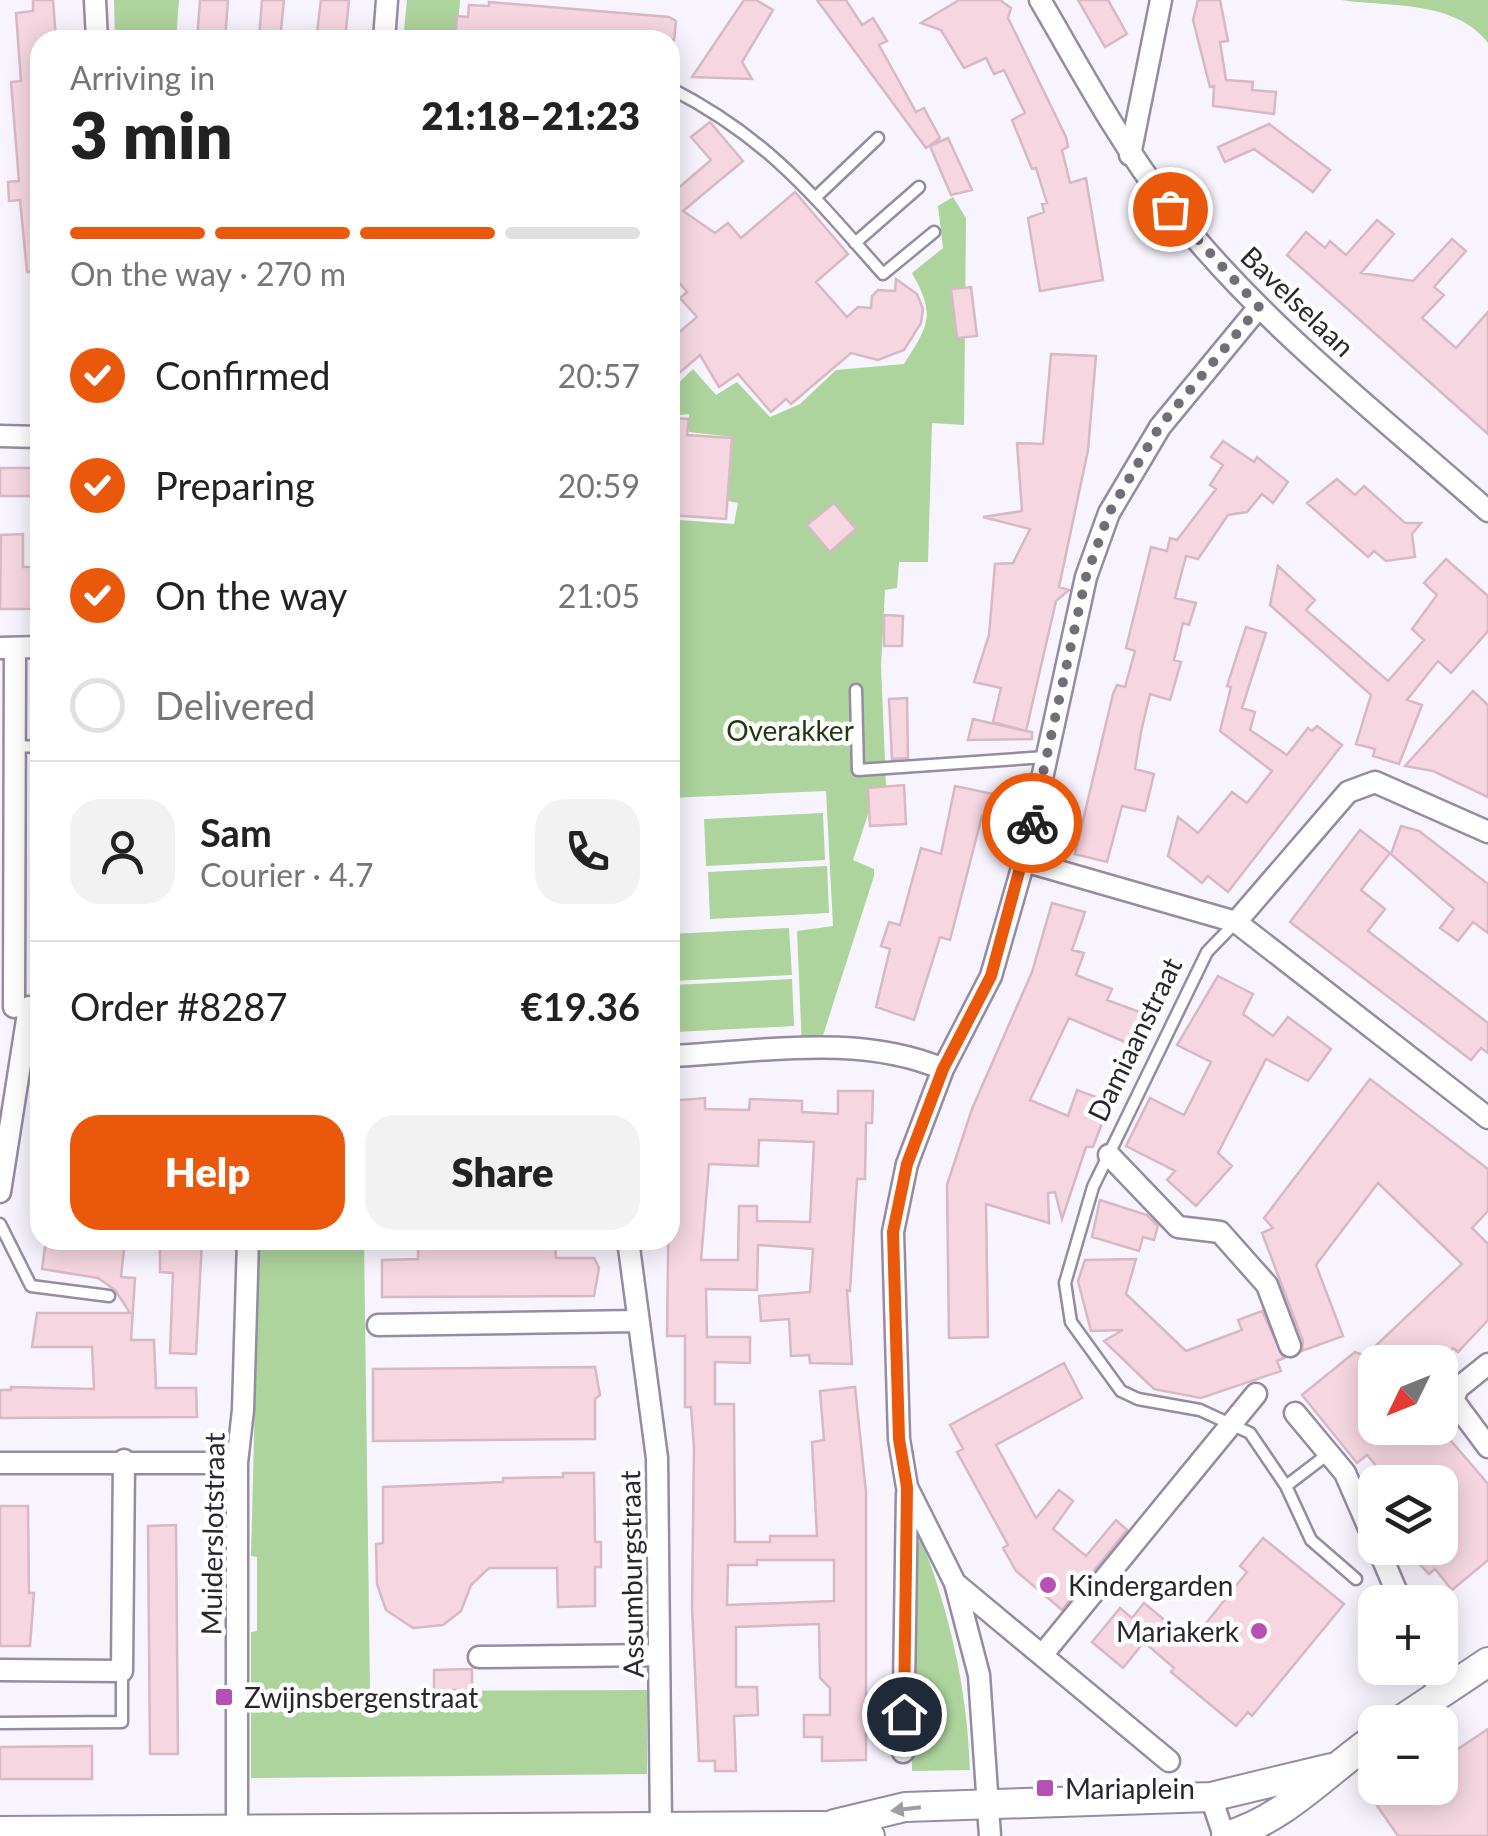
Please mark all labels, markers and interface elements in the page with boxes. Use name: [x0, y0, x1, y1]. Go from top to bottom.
text: Arriving in: [70, 58, 215, 97]
text: 21:18–21:23: [421, 92, 640, 138]
text: 3 min: [70, 95, 232, 173]
pin: [1128, 167, 1213, 252]
icon: bag: [1143, 182, 1198, 237]
street label: Bavelselaan: [1234, 239, 1362, 363]
text: On the way · 270 m: [70, 254, 346, 293]
icon: check: [70, 348, 125, 403]
text: Confirmed: [155, 352, 331, 398]
text: 20:57: [558, 356, 640, 395]
icon: check: [70, 458, 125, 513]
text: Preparing: [155, 462, 315, 508]
text: 20:59: [558, 466, 640, 505]
icon: check: [70, 568, 125, 623]
text: On the way: [155, 572, 347, 618]
text: 21:05: [558, 576, 640, 615]
text: Delivered: [155, 682, 315, 728]
park label: Overakker: [726, 713, 854, 747]
courier: [982, 773, 1082, 873]
icon: bike: [1005, 796, 1060, 851]
button: person: [70, 799, 175, 904]
button: phone: [535, 799, 640, 904]
text: Sam: [200, 809, 272, 855]
text: Courier · 4.7: [200, 855, 374, 894]
street label: Damiaanstraat: [1080, 952, 1188, 1126]
text: Order #8287: [70, 983, 287, 1029]
text: €19.36: [521, 983, 640, 1029]
button: Help: [70, 1115, 345, 1230]
button: Share: [365, 1115, 640, 1230]
north arrow: [1358, 1345, 1458, 1445]
map controls: [1358, 1345, 1458, 1805]
street label: Muiderslotstraat: [193, 1432, 231, 1636]
button: layers: [1358, 1465, 1458, 1565]
street label: Assumburgstraat: [612, 1470, 650, 1678]
place label: Kindergarden: [1068, 1568, 1233, 1602]
marker: Kindergarden: [1037, 1574, 1059, 1596]
button: +: [1358, 1585, 1458, 1685]
place label: Mariakerk: [1116, 1614, 1240, 1648]
marker: Mariakerk: [1248, 1620, 1270, 1642]
pin: [862, 1672, 947, 1757]
place label: Zwijnsbergenstraat: [244, 1680, 478, 1714]
marker: Zwijnsbergenstraat: [213, 1686, 235, 1708]
icon: home: [877, 1687, 932, 1742]
button: −: [1358, 1705, 1458, 1805]
place label: Mariaplein: [1065, 1771, 1195, 1805]
marker: Mariaplein: [1034, 1777, 1056, 1799]
one-way arrow: [889, 1801, 921, 1817]

